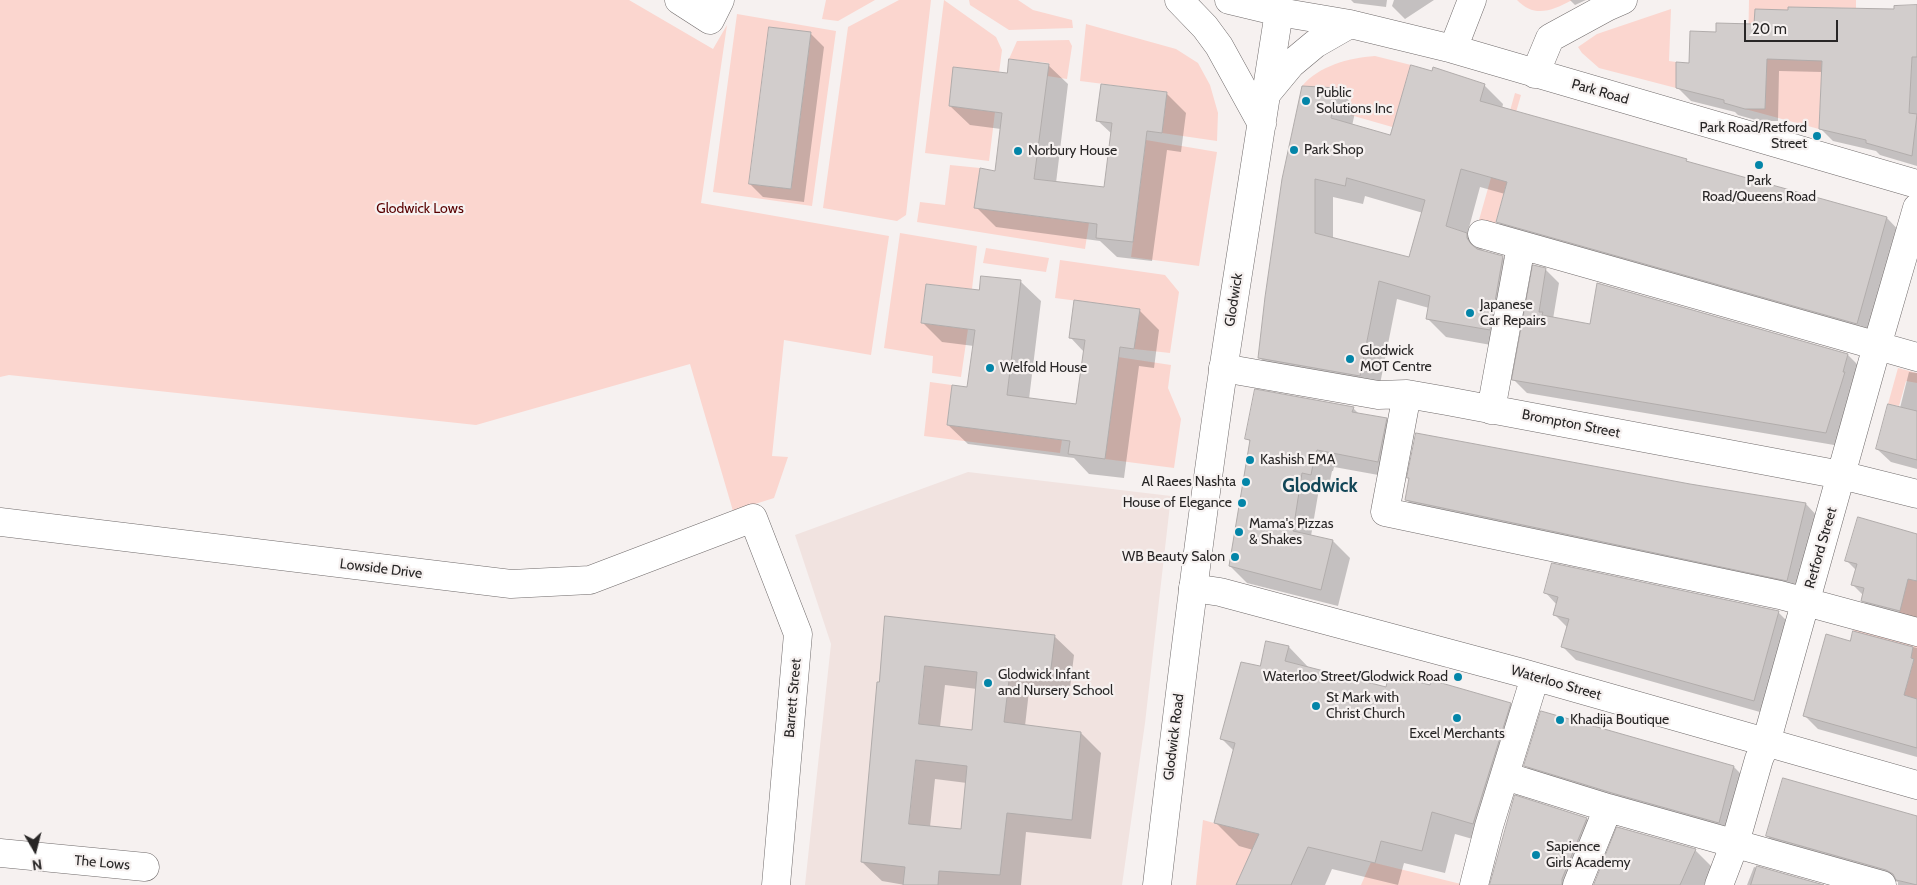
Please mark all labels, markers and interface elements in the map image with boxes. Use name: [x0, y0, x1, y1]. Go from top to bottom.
scale bar: [1747, 10, 1841, 42]
text: 20 m: [1752, 20, 1787, 38]
street label: Park Road: [1569, 76, 1631, 108]
place label: Public Solutions Inc: [1316, 85, 1392, 118]
marker: Public Solutions Inc: [1300, 95, 1312, 107]
place label: Park Road/Retford Street: [1699, 120, 1807, 152]
marker: Park Road/Retford Street: [1811, 130, 1823, 142]
place label: Park Shop: [1304, 142, 1364, 158]
place label: Norbury House: [1028, 143, 1117, 159]
marker: Park Shop: [1288, 144, 1300, 156]
marker: Norbury House: [1012, 145, 1024, 157]
marker: Park Road/Queens Road: [1753, 159, 1765, 171]
place label: Park Road/Queens Road: [1702, 173, 1816, 206]
park label: Glodwick Lows: [376, 201, 464, 217]
street label: Glodwick: [1221, 272, 1247, 328]
place label: Japanese Car Repairs: [1480, 297, 1546, 330]
marker: Japanese Car Repairs: [1464, 307, 1476, 319]
place label: Glodwick MOT Centre: [1360, 343, 1432, 376]
marker: Glodwick MOT Centre: [1344, 353, 1356, 365]
place label: Welfold House: [1000, 360, 1087, 376]
marker: Welfold House: [984, 362, 996, 374]
street label: Brompton Street: [1521, 406, 1621, 442]
place label: Kashish EMA: [1260, 452, 1335, 468]
marker: Kashish EMA: [1244, 454, 1256, 466]
place label: Al Raees Nashta: [1142, 474, 1236, 490]
district label: Glodwick: [1282, 475, 1358, 497]
marker: Al Raees Nashta: [1240, 476, 1252, 488]
place label: House of Elegance: [1123, 495, 1232, 511]
marker: House of Elegance: [1236, 497, 1248, 509]
street label: Retford Street: [1801, 506, 1841, 590]
place label: Mama's Pizzas & Shakes: [1249, 516, 1333, 548]
marker: Mama's Pizzas & Shakes: [1233, 526, 1245, 538]
place label: WB Beauty Salon: [1122, 549, 1225, 565]
marker: WB Beauty Salon: [1229, 551, 1241, 563]
street label: Lowside Drive: [339, 556, 423, 582]
street label: Barrett Street: [781, 658, 805, 738]
street label: Waterloo Street: [1509, 662, 1603, 704]
place label: Glodwick Infant and Nursery School: [998, 667, 1113, 700]
place label: Waterloo Street/Glodwick Road: [1263, 669, 1448, 685]
marker: Waterloo Street/Glodwick Road: [1452, 671, 1464, 683]
marker: Glodwick Infant and Nursery School: [982, 677, 994, 689]
place label: St Mark with Christ Church: [1326, 690, 1405, 722]
street label: Glodwick Road: [1160, 693, 1188, 781]
marker: St Mark with Christ Church: [1310, 700, 1322, 712]
marker: Excel Merchants: [1451, 712, 1463, 724]
place label: Khadija Boutique: [1570, 712, 1669, 728]
marker: Khadija Boutique: [1554, 714, 1566, 726]
place label: Excel Merchants: [1409, 726, 1505, 742]
north arrow: [10, 825, 60, 875]
place label: Sapience Girls Academy: [1546, 839, 1631, 872]
marker: Sapience Girls Academy: [1530, 849, 1542, 861]
street label: The Lows: [74, 852, 130, 874]
text: N: [31, 855, 43, 874]

